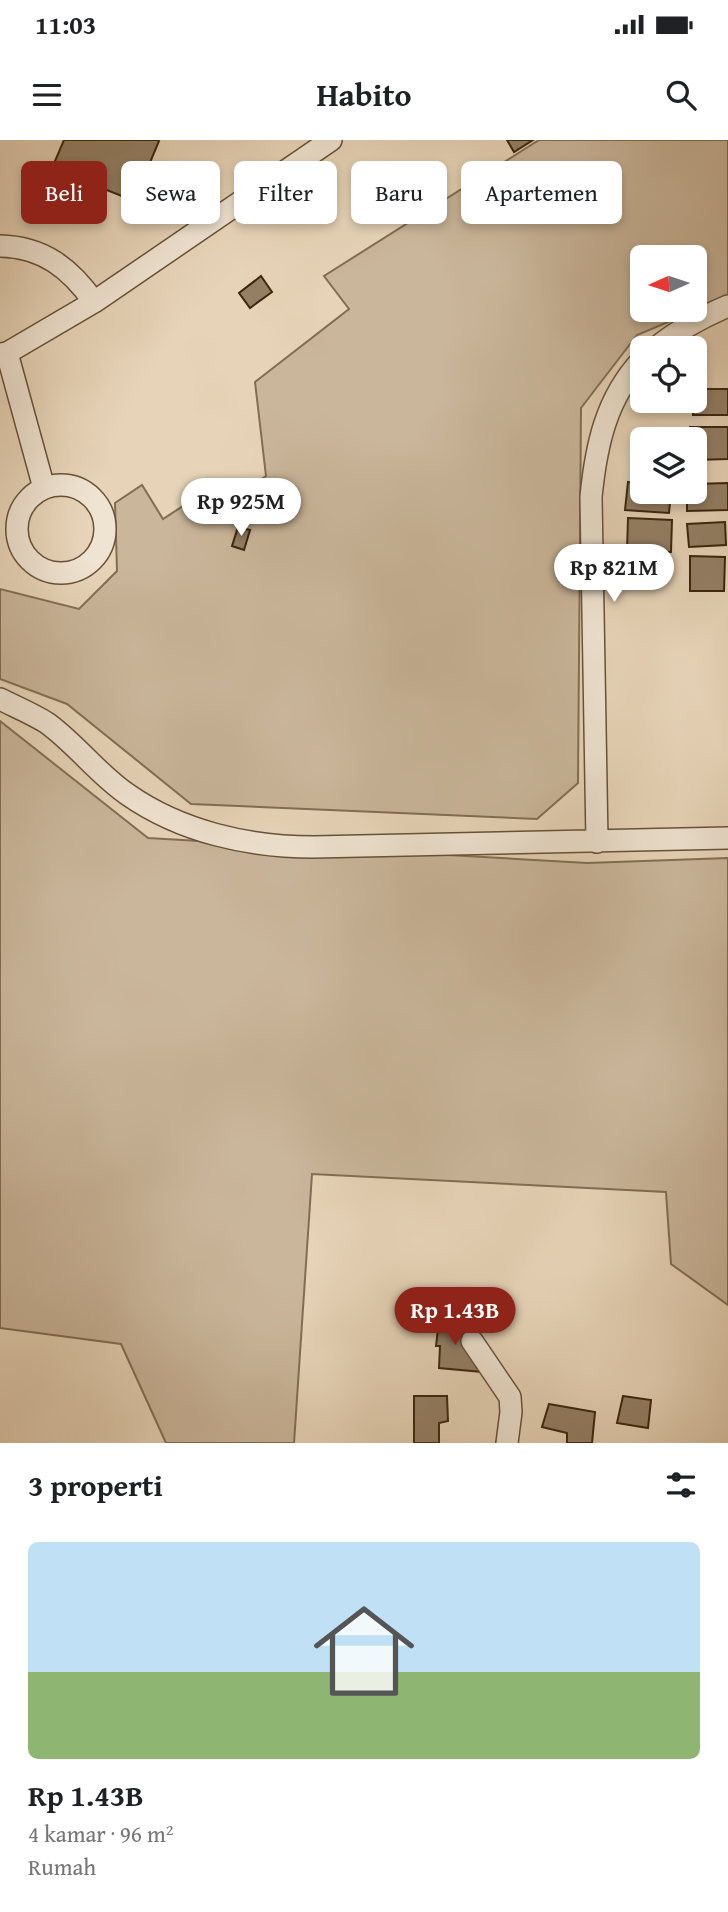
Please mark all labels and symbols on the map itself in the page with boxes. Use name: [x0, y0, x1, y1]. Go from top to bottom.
north arrow: [630, 245, 707, 322]
pin: Rp 925M: [176, 478, 306, 538]
pin: Rp 821M: [549, 545, 679, 604]
pin: Rp 1.43B: [383, 1288, 527, 1347]

